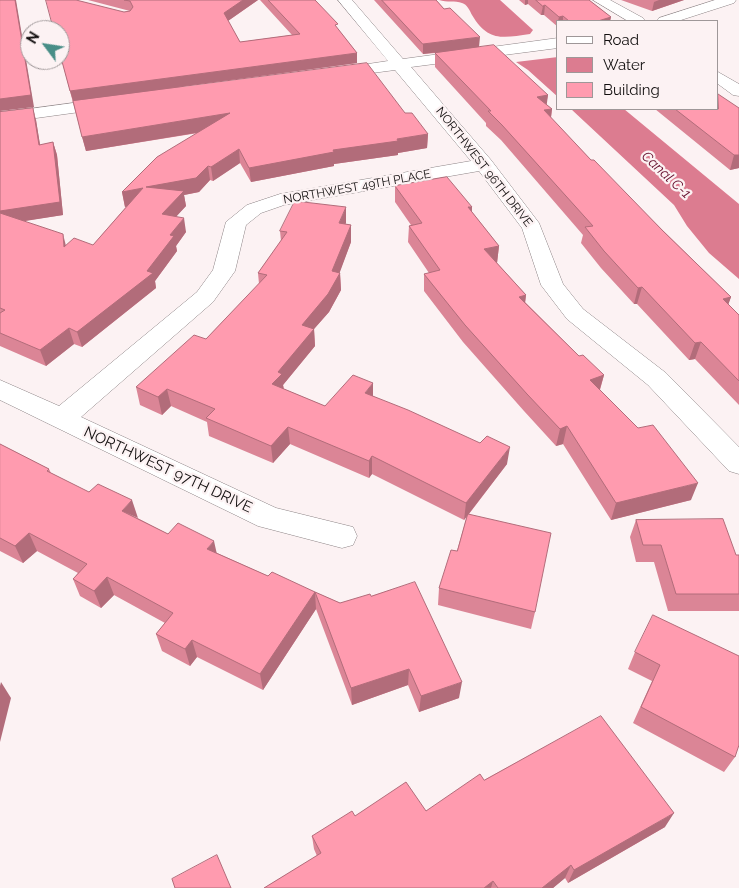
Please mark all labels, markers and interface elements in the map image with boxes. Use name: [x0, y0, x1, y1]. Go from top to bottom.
north arrow: [20, 20, 70, 70]
legend: [556, 20, 719, 110]
text: N: [23, 29, 43, 46]
text: Road: [603, 31, 639, 49]
text: Water: [603, 56, 645, 74]
text: Building: [603, 81, 660, 99]
street label: NORTHWEST 96TH DRIVE: [433, 104, 535, 230]
water label: Canal C-1: [638, 148, 694, 202]
street label: NORTHWEST 49TH PLACE: [282, 167, 432, 207]
street label: NORTHWEST 97TH DRIVE: [81, 423, 255, 517]

